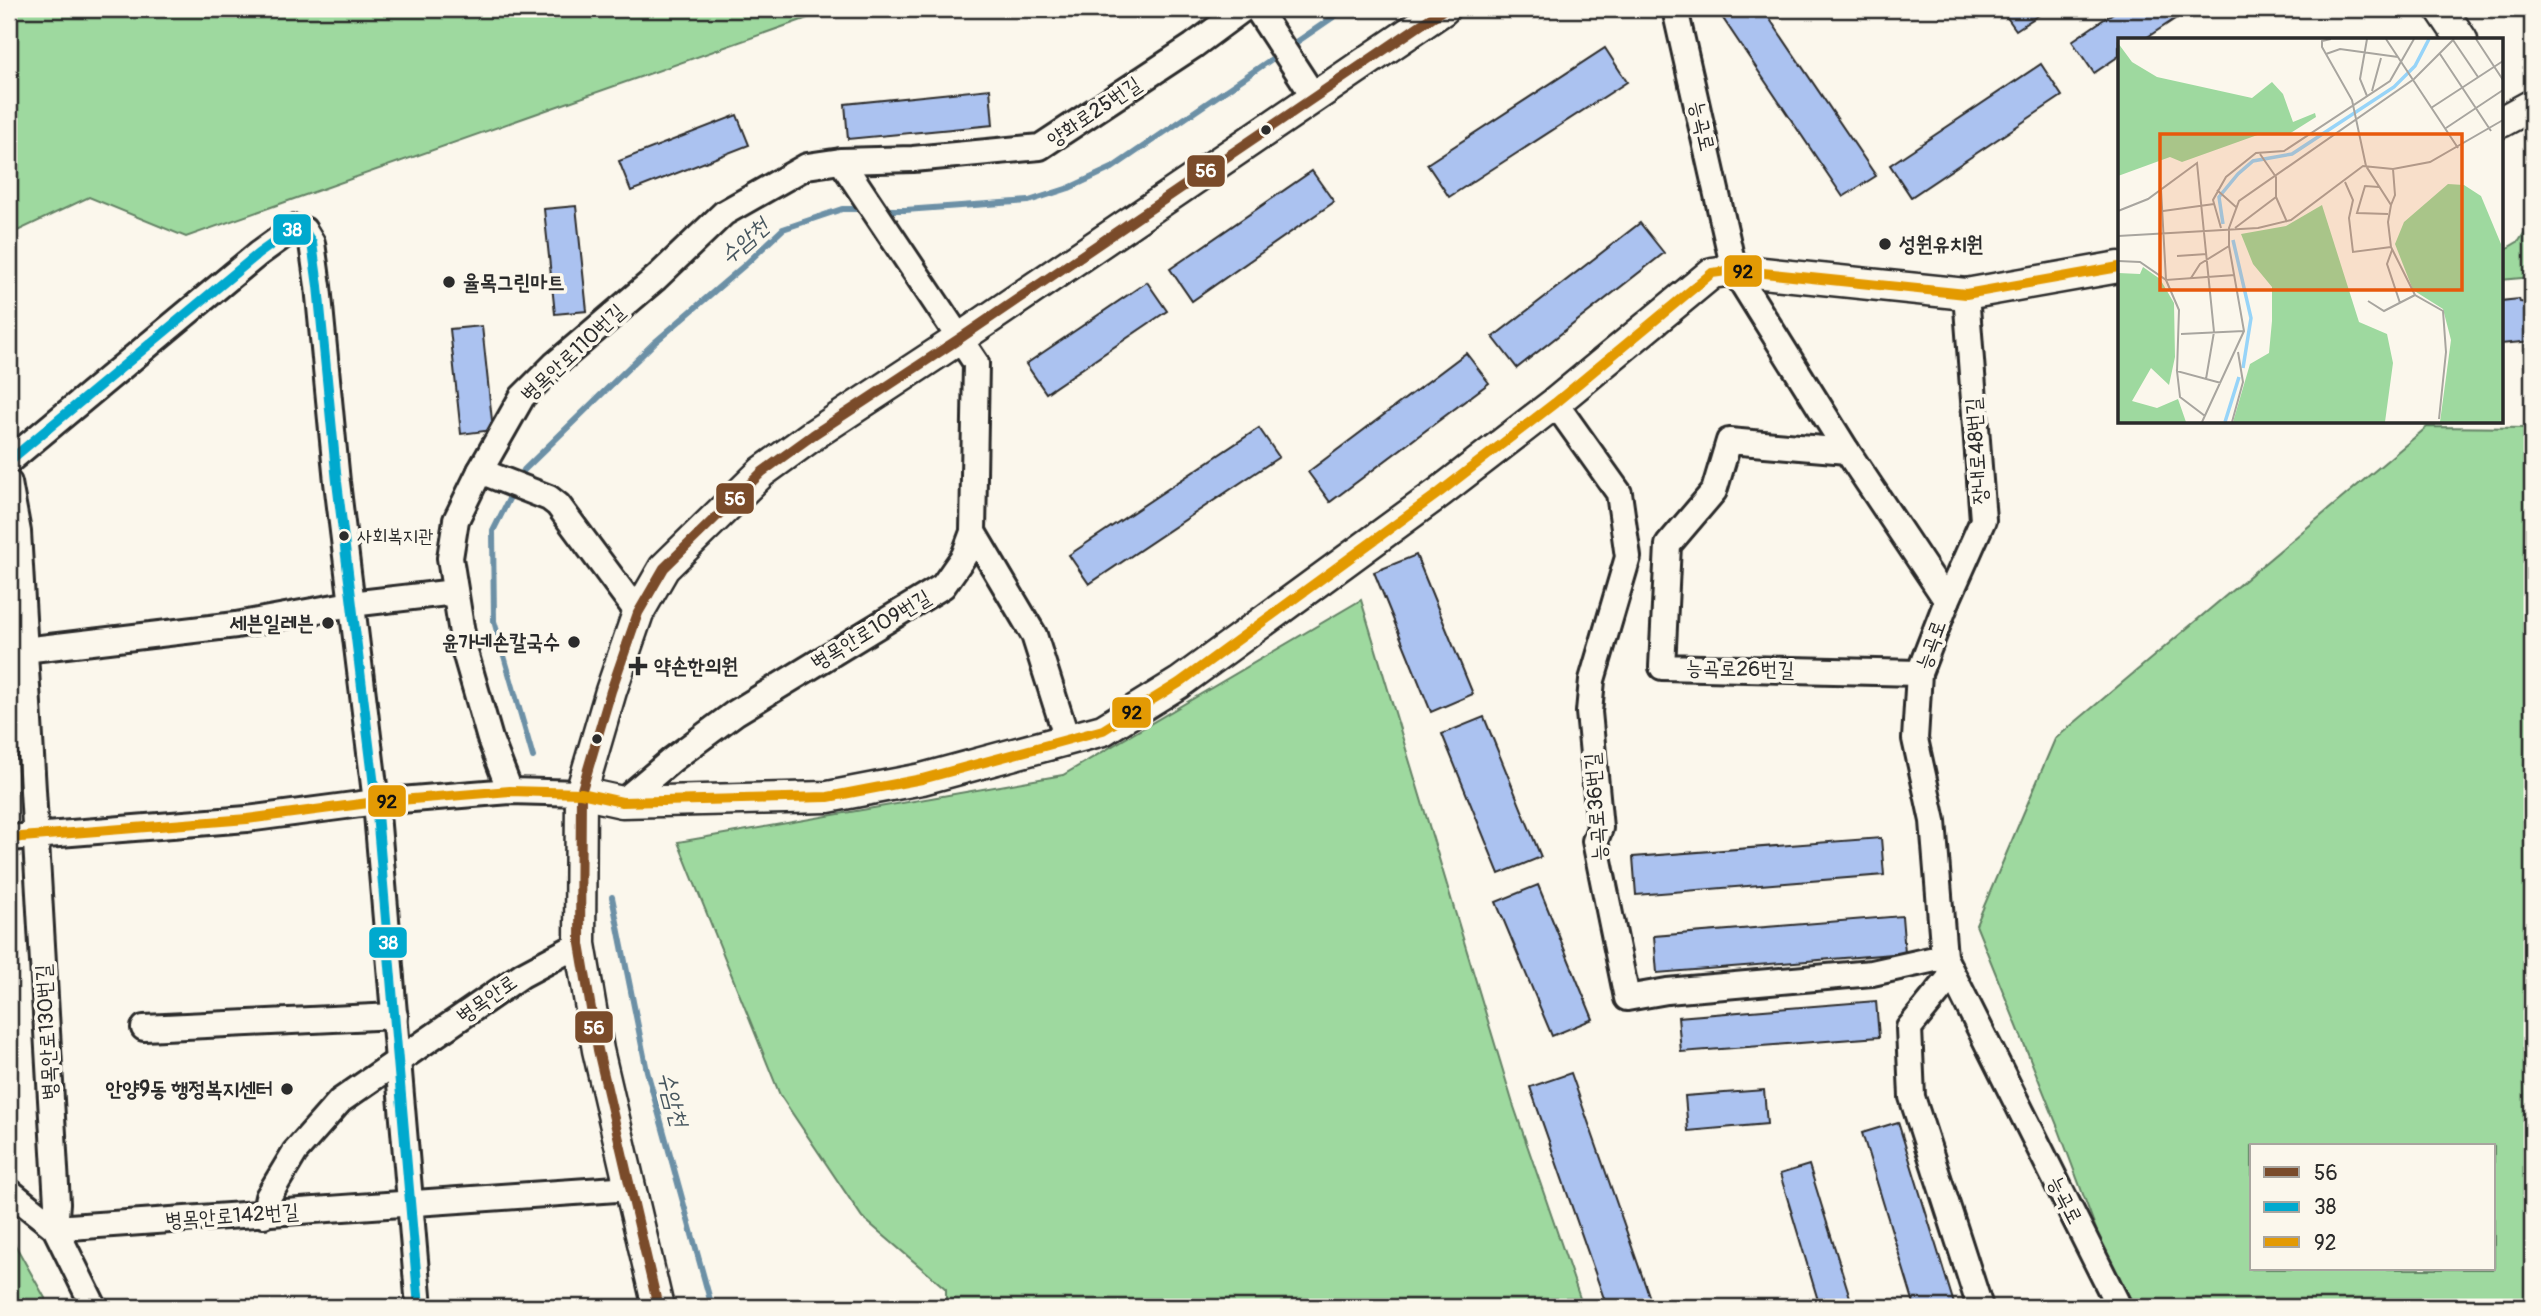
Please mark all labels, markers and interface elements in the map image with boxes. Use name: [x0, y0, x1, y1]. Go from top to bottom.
inset map: [2118, 38, 2502, 424]
street label: 양화로25번길: [1042, 71, 1146, 153]
street label: 능곡로: [1683, 98, 1721, 154]
unlabelled marker: [1259, 123, 1273, 137]
line badge: 56: [1186, 154, 1226, 188]
text: 56: [1195, 159, 1217, 183]
water label: 수암천: [714, 210, 776, 270]
line badge: 38: [272, 213, 312, 246]
text: 38: [282, 218, 303, 242]
place label: 성원유치원: [1899, 231, 1984, 258]
marker: 성원유치원: [1877, 236, 1893, 252]
line badge: 92: [1723, 254, 1763, 288]
text: 92: [1733, 260, 1754, 284]
place label: 율목그린마트: [463, 269, 564, 296]
marker: 율목그린마트: [441, 274, 457, 290]
street label: 병목안로110번길: [515, 298, 631, 408]
street label: 장내로48번길: [1960, 396, 1994, 505]
line badge: 56: [715, 482, 755, 515]
text: 56: [724, 487, 746, 511]
place label: 사회복지관: [357, 524, 433, 548]
marker: 사회복지관: [337, 529, 351, 543]
street label: 병목안로109번길: [806, 584, 936, 676]
place label: 세븐일레븐: [230, 610, 314, 637]
marker: 세븐일레븐: [320, 615, 336, 631]
street label: 능곡로: [1910, 617, 1952, 673]
place label: 윤가네손칼국수: [442, 629, 560, 656]
marker: 윤가네손칼국수: [566, 634, 582, 650]
place label: 약손한의원: [654, 653, 739, 680]
street label: 능곡로26번길: [1686, 655, 1795, 683]
marker: 약손한의원: [628, 656, 648, 676]
line badge: 92: [1111, 696, 1152, 729]
text: 92: [1122, 701, 1143, 725]
unlabelled marker: [590, 732, 604, 746]
street label: 능곡로36번길: [1579, 752, 1613, 862]
line badge: 92: [367, 784, 407, 818]
text: 92: [377, 790, 398, 814]
line badge: 38: [368, 926, 408, 959]
text: 38: [378, 931, 399, 955]
street label: 병목안로130번길: [30, 963, 64, 1100]
street label: 병목안로: [452, 969, 522, 1029]
line badge: 56: [574, 1010, 614, 1044]
text: 56: [583, 1016, 605, 1040]
water label: 수암천: [652, 1068, 695, 1132]
place label: 안양9동 행정복지센터: [106, 1076, 273, 1103]
marker: 안양9동 행정복지센터: [279, 1081, 295, 1097]
legend: [2250, 1144, 2496, 1270]
text: 56: [2314, 1160, 2338, 1187]
street label: 능곡로: [2041, 1171, 2089, 1229]
text: 38: [2314, 1194, 2336, 1221]
street label: 병목안로142번길: [164, 1198, 300, 1234]
text: 92: [2314, 1230, 2337, 1257]

